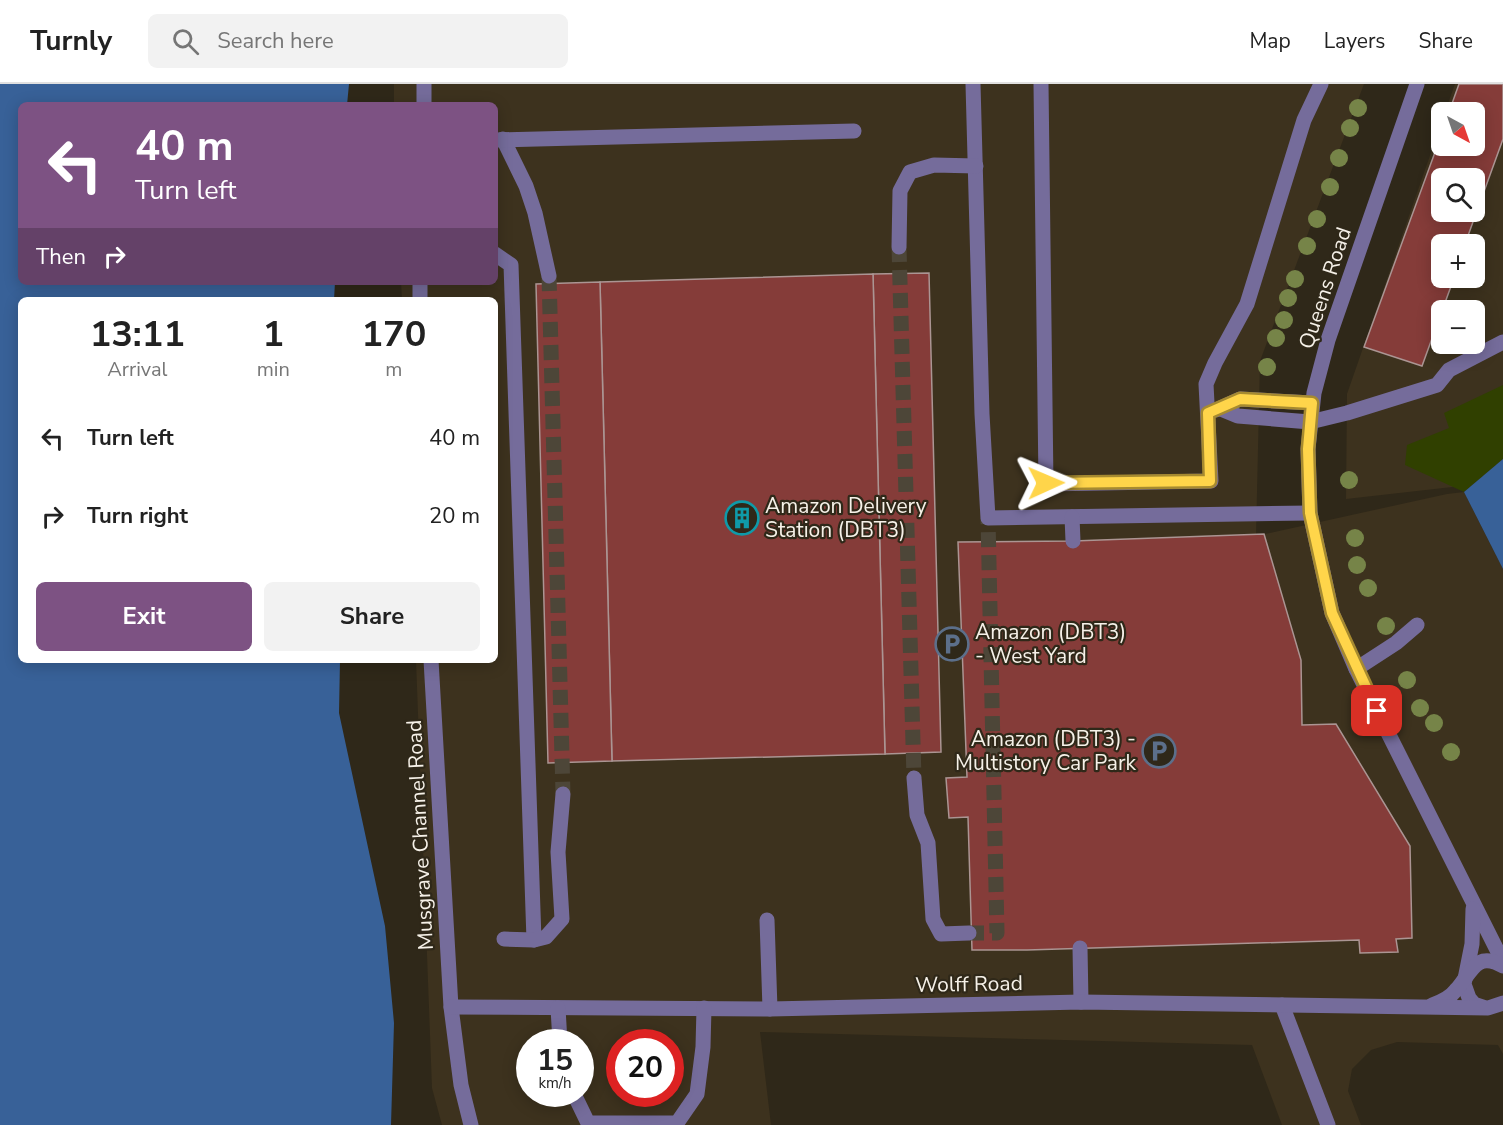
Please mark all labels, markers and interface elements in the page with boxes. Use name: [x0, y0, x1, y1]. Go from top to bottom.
search box: [148, 14, 568, 68]
text: Turnly: [30, 22, 112, 60]
icon: search: [169, 25, 202, 58]
text: Search here: [217, 26, 334, 56]
text: Map: [1249, 27, 1291, 55]
text: Layers: [1324, 27, 1385, 55]
text: Share: [1418, 27, 1473, 55]
north arrow: [1431, 102, 1485, 156]
map controls: [1431, 102, 1485, 354]
text: 40 m: [135, 118, 234, 175]
icon: left: [36, 126, 114, 204]
button: search: [1431, 168, 1485, 222]
text: Turn left: [135, 172, 236, 209]
street label: Queens Road: [1292, 224, 1358, 352]
button: +: [1431, 234, 1485, 288]
icon: right: [98, 240, 131, 273]
text: Then: [36, 242, 86, 272]
button: −: [1431, 300, 1485, 354]
text: 13:11: [90, 310, 185, 359]
text: 1: [262, 310, 284, 359]
text: 170: [361, 310, 426, 359]
text: Arrival: [107, 356, 167, 383]
text: min: [257, 356, 290, 383]
text: m: [385, 356, 402, 383]
icon: left: [36, 422, 69, 455]
text: Turn left: [87, 423, 174, 453]
text: 40 m: [429, 423, 480, 453]
position arrow: [1014, 451, 1078, 515]
place label: Amazon Delivery Station (DBT3): [765, 492, 927, 544]
icon: right: [36, 500, 69, 533]
building icon: Amazon Delivery Station (DBT3): [724, 500, 760, 536]
text: Turn right: [87, 501, 188, 531]
text: 20 m: [429, 501, 480, 531]
button: Exit: [36, 582, 252, 651]
button: Share: [264, 582, 480, 651]
place label: Amazon (DBT3) - West Yard: [975, 618, 1126, 670]
parking icon: Amazon (DBT3) - West Yard: [934, 626, 970, 662]
pin: [1351, 685, 1402, 736]
icon: arrive: [1360, 694, 1393, 727]
street label: Musgrave Channel Road: [400, 719, 440, 951]
place label: Amazon (DBT3) - Multistory Car Park: [955, 725, 1136, 777]
parking icon: Amazon (DBT3) - Multistory Car Park: [1141, 733, 1177, 769]
street label: Wolff Road: [915, 969, 1023, 999]
speed limit sign: 20: [606, 1029, 684, 1107]
text: 15: [537, 1040, 573, 1081]
text: km/h: [538, 1073, 572, 1093]

